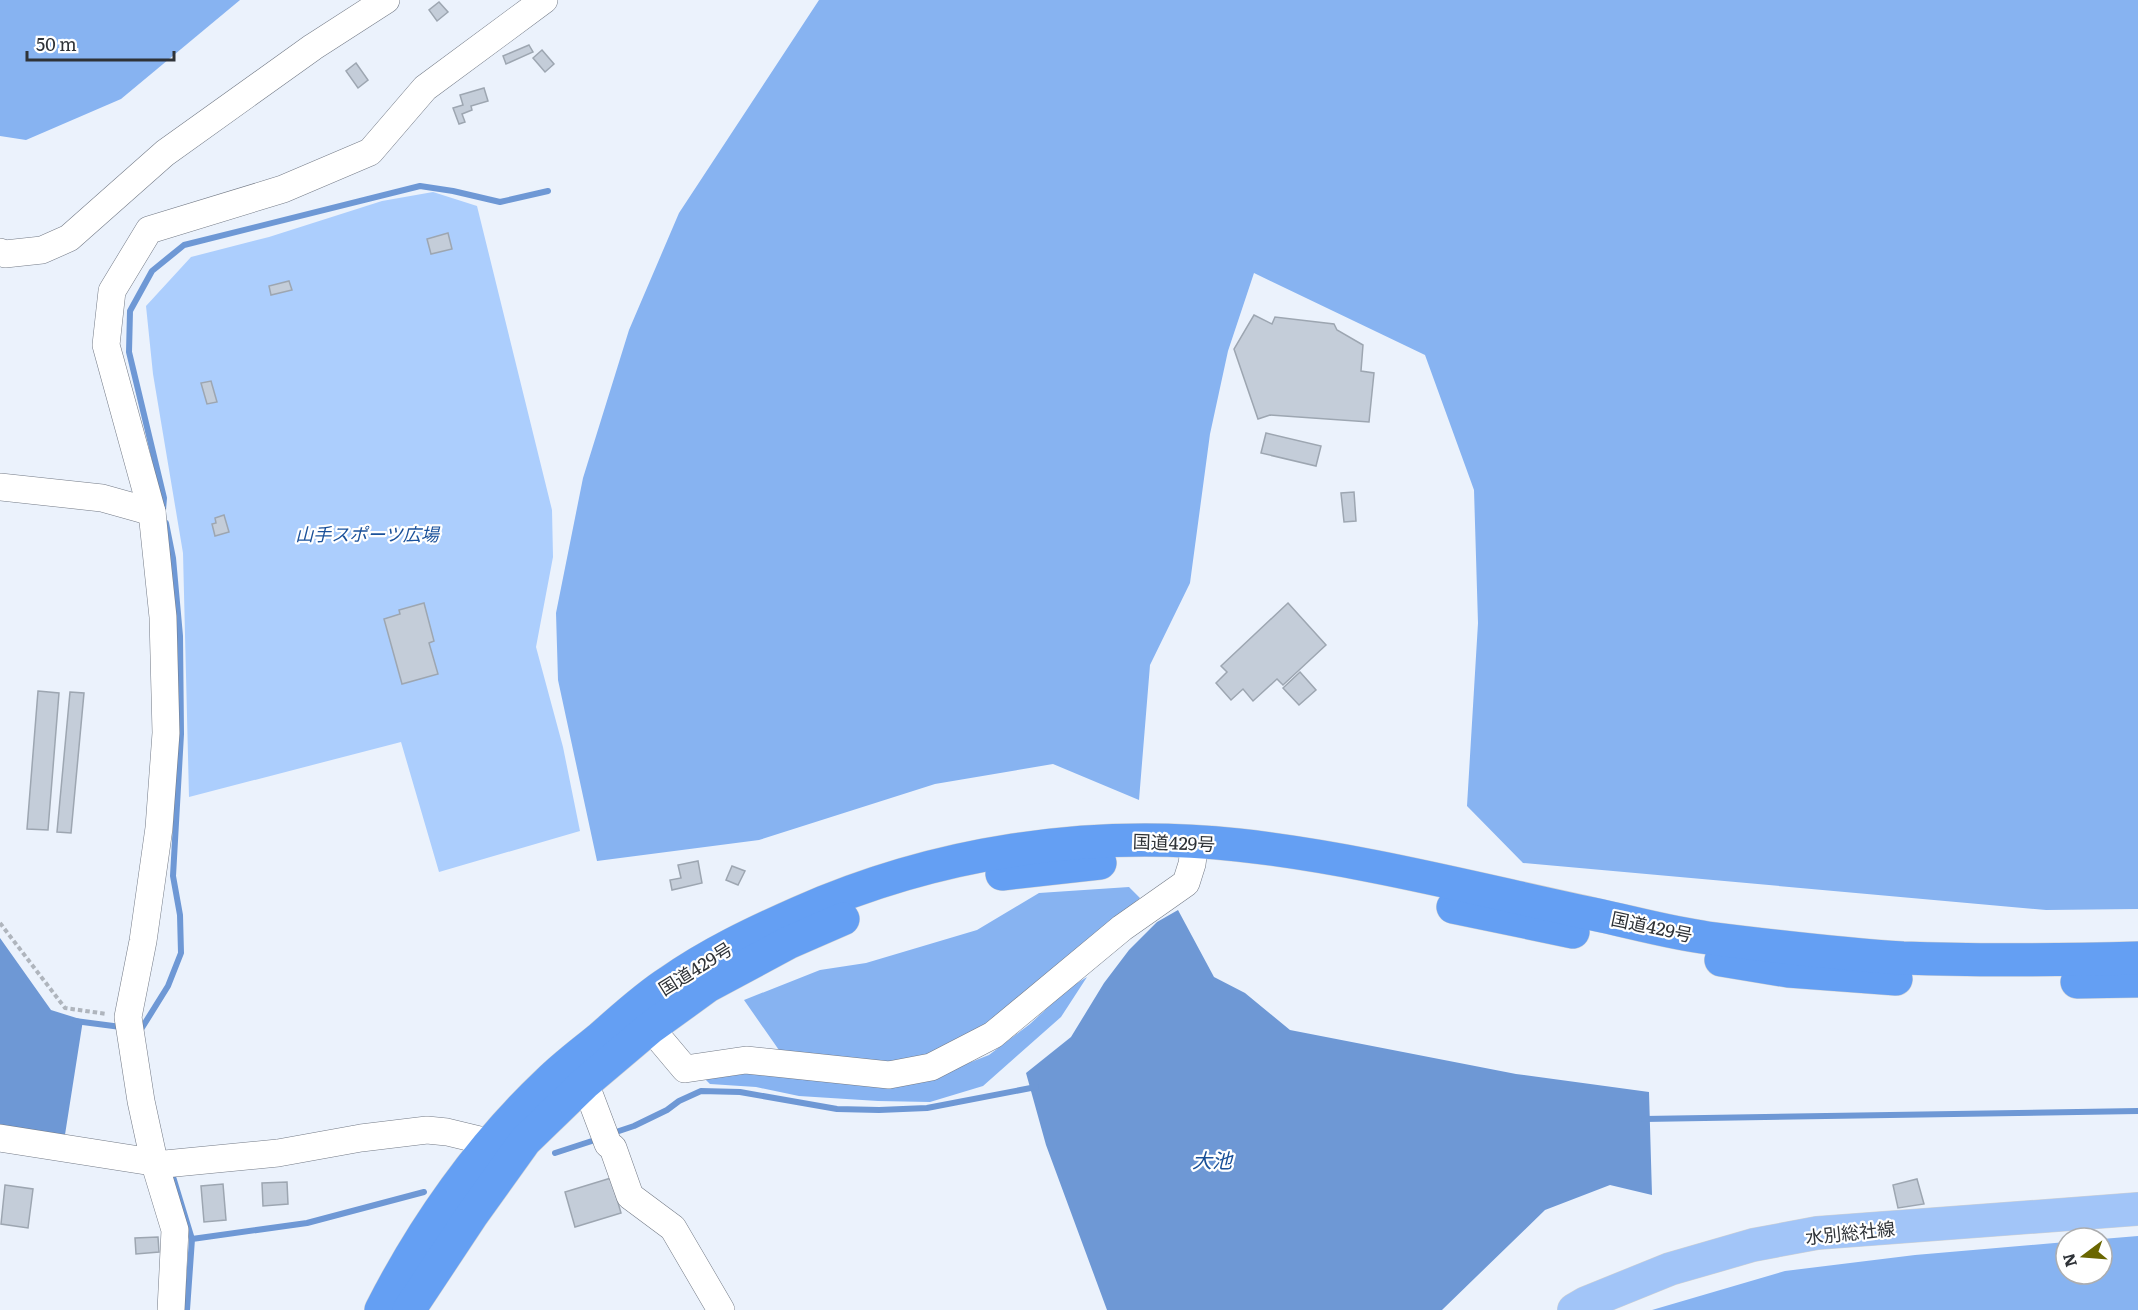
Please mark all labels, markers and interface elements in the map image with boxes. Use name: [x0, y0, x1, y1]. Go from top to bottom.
scale bar: [27, 24, 174, 62]
text: 50 m: [36, 30, 77, 57]
park label: 山手スポーツ広場: [295, 520, 441, 547]
street label: 国道429号: [1132, 827, 1216, 857]
street label: 国道429号: [1609, 904, 1695, 948]
street label: 国道429号: [653, 935, 737, 1001]
water label: 大池: [1192, 1144, 1234, 1174]
street label: 水別総社線: [1804, 1214, 1896, 1250]
north arrow: [2054, 1226, 2114, 1286]
text: N: [2055, 1251, 2082, 1270]

